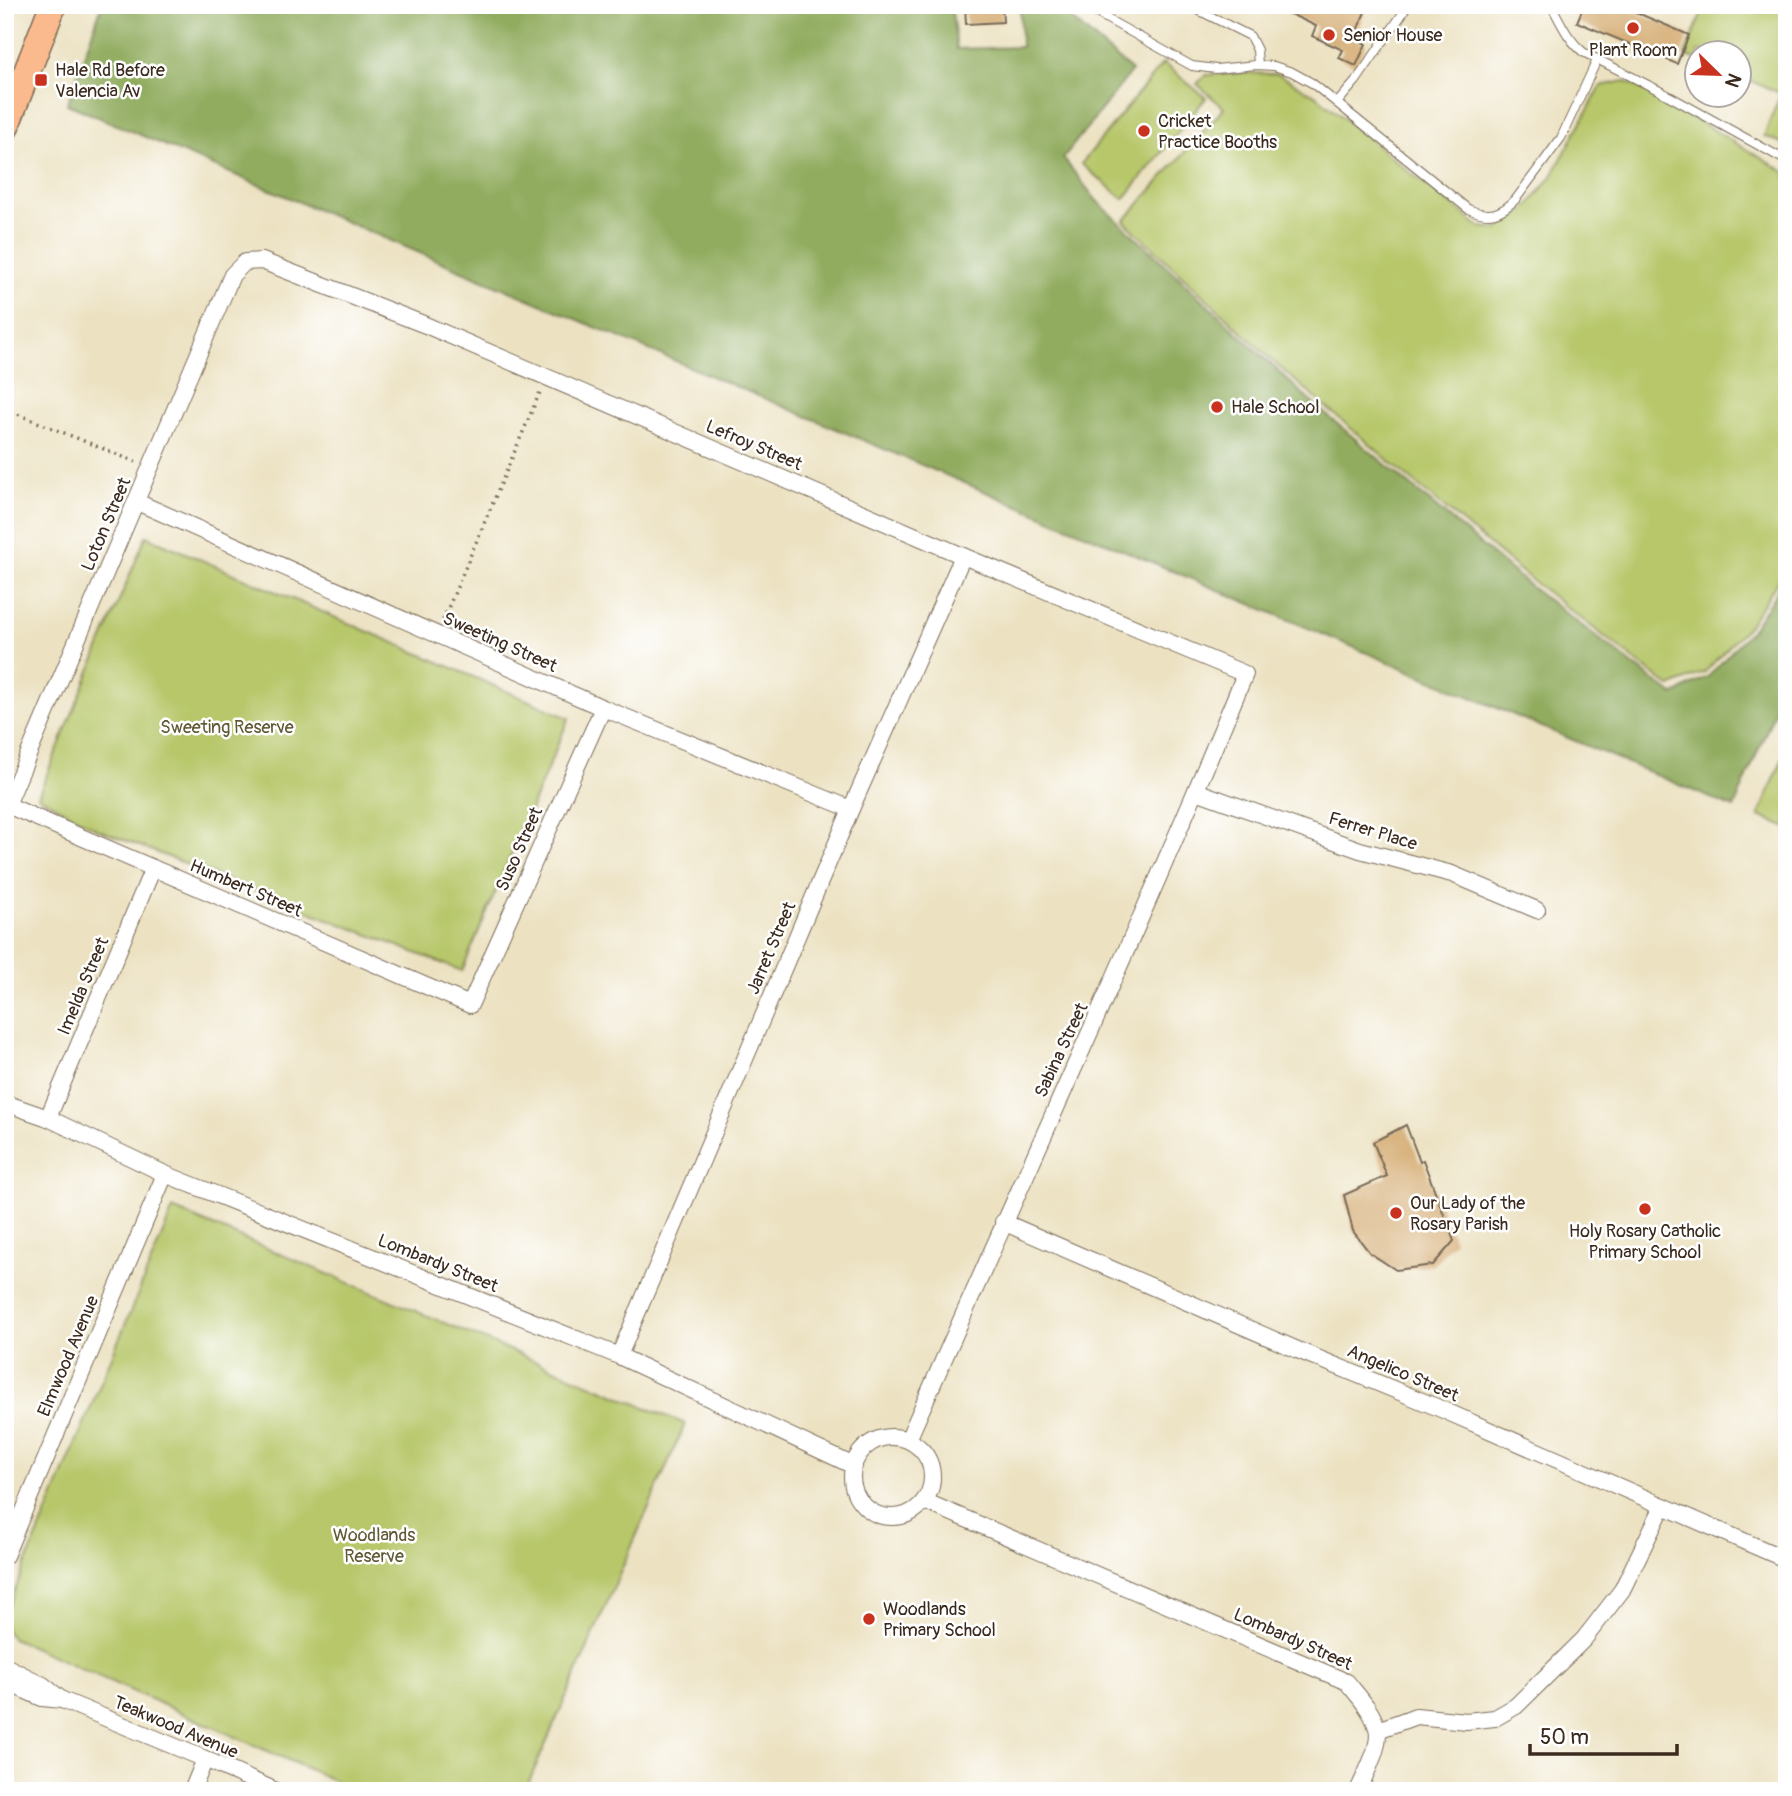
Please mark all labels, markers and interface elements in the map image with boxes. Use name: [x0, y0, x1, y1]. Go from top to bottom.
marker: Plant Room: [1625, 20, 1641, 36]
place label: Senior House: [1343, 24, 1443, 47]
marker: Senior House: [1321, 27, 1337, 43]
north arrow: [1684, 38, 1754, 108]
place label: Plant Room: [1589, 39, 1677, 62]
place label: Hale Rd Before Valencia Av: [55, 59, 165, 103]
text: N: [1719, 70, 1746, 91]
marker: Hale Rd Before Valencia Av: [33, 72, 49, 88]
place label: Cricket Practice Booths: [1158, 110, 1277, 154]
marker: Cricket Practice Booths: [1136, 123, 1152, 139]
place label: Hale School: [1231, 396, 1320, 419]
marker: Hale School: [1209, 399, 1225, 415]
street label: Lefroy Street: [702, 415, 806, 476]
street label: Loton Street: [76, 473, 137, 574]
street label: Sweeting Street: [439, 607, 561, 678]
park label: Sweeting Reserve: [160, 716, 294, 739]
street label: Suso Street: [491, 803, 549, 895]
street label: Ferrer Place: [1326, 807, 1420, 856]
street label: Humbert Street: [186, 854, 306, 923]
street label: Jarret Street: [742, 898, 802, 998]
street label: Imelda Street: [53, 933, 115, 1039]
street label: Sabina Street: [1029, 998, 1094, 1101]
place label: Our Lady of the Rosary Parish: [1410, 1192, 1525, 1236]
marker: Holy Rosary Catholic Primary School: [1637, 1201, 1653, 1217]
marker: Our Lady of the Rosary Parish: [1388, 1205, 1404, 1221]
place label: Holy Rosary Catholic Primary School: [1569, 1220, 1721, 1264]
street label: Lombardy Street: [374, 1229, 502, 1298]
street label: Elmwood Avenue: [33, 1292, 104, 1420]
street label: Angelico Street: [1344, 1340, 1463, 1408]
park label: Woodlands Reserve: [333, 1524, 415, 1568]
place label: Woodlands Primary School: [883, 1598, 996, 1642]
street label: Lombardy Street: [1230, 1603, 1356, 1676]
marker: Woodlands Primary School: [861, 1611, 877, 1627]
street label: Teakwood Avenue: [110, 1691, 242, 1764]
scale bar: [1530, 1712, 1676, 1756]
text: 50 m: [1540, 1724, 1589, 1751]

